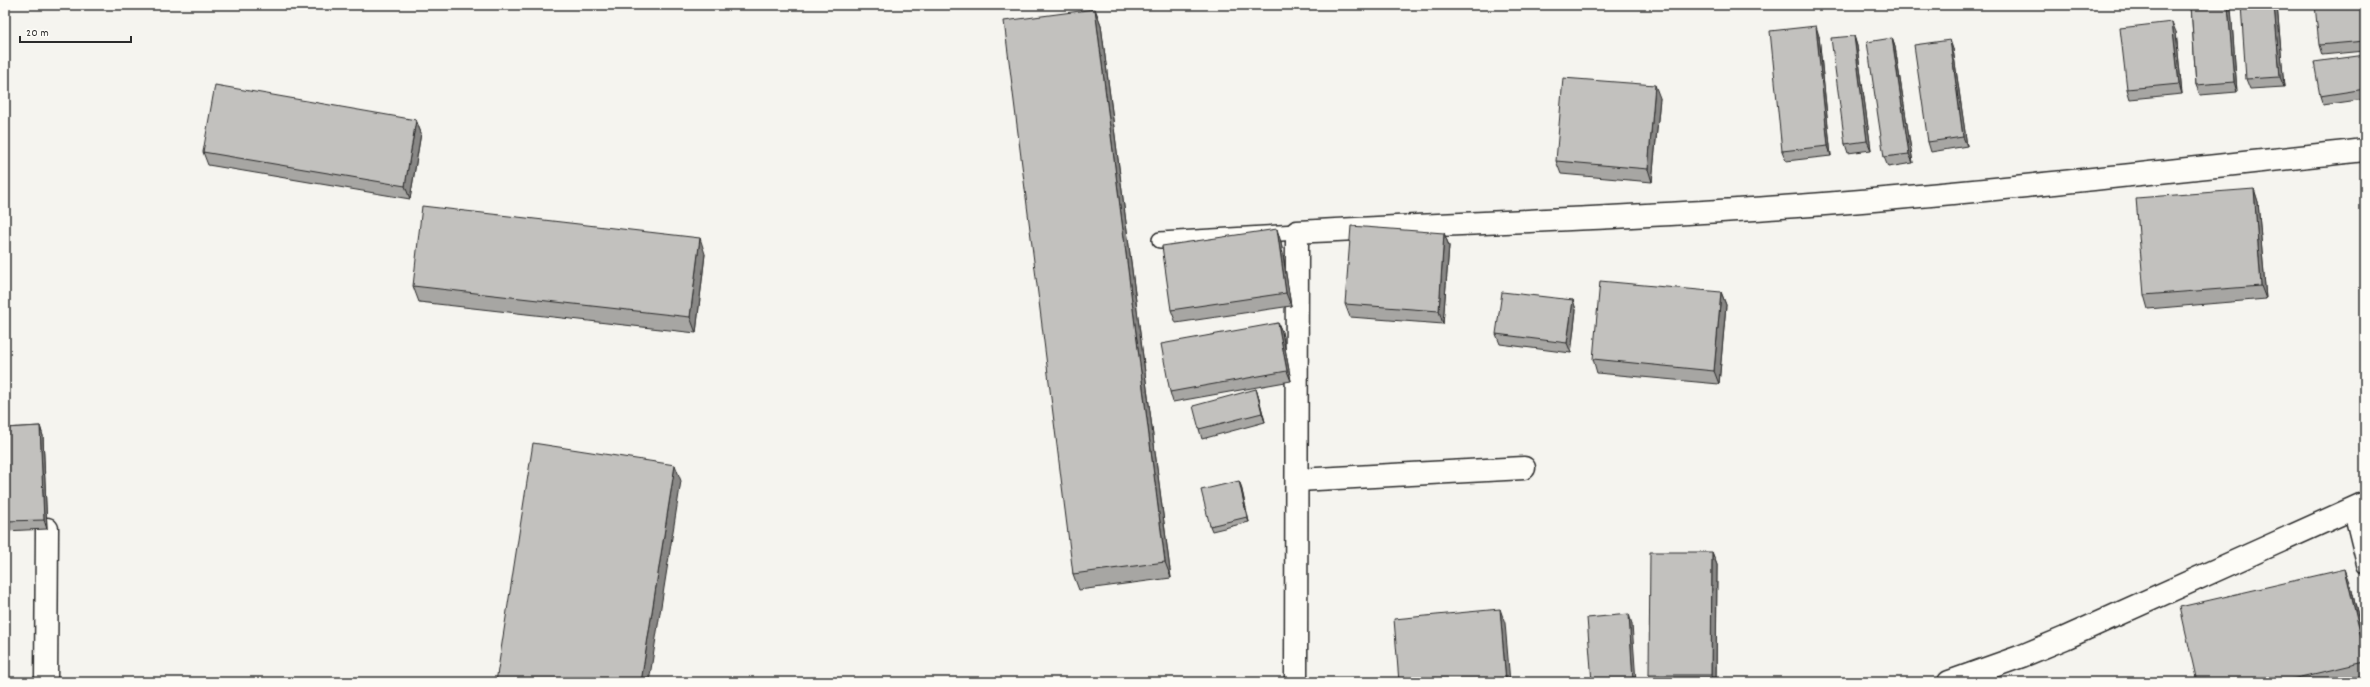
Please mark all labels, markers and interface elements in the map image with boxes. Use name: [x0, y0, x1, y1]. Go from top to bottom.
scale bar: [20, 18, 131, 44]
text: 20 m: [26, 25, 49, 42]

